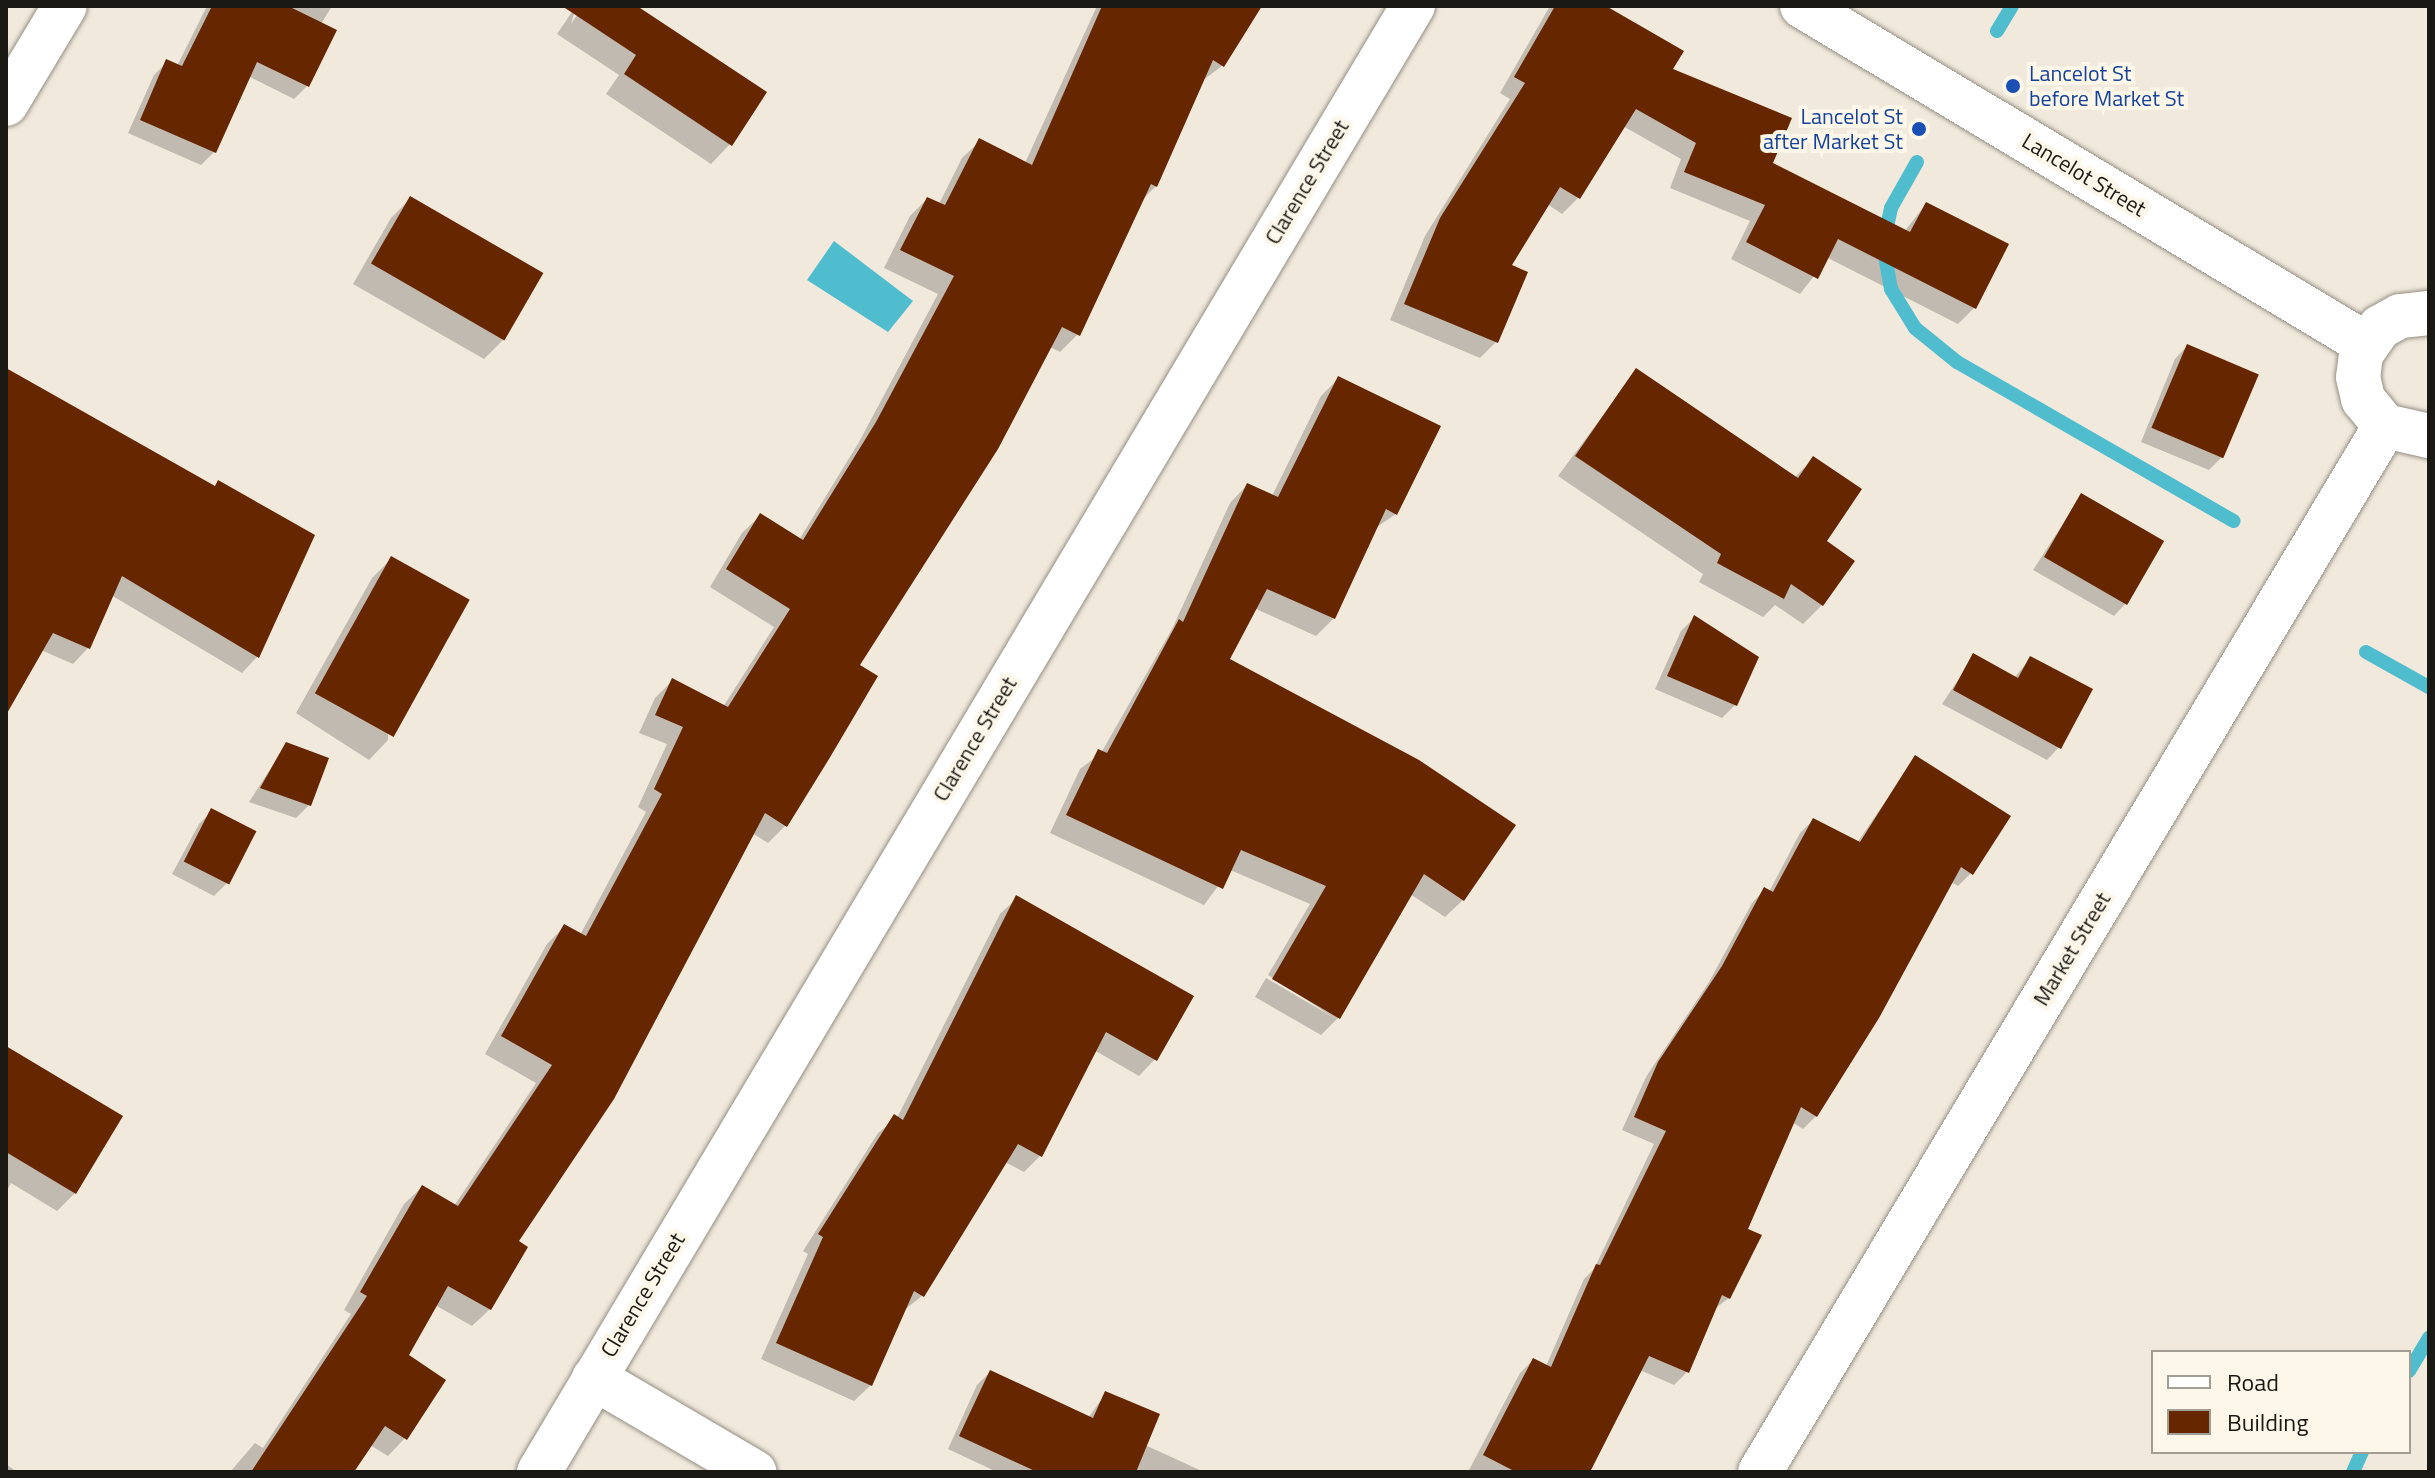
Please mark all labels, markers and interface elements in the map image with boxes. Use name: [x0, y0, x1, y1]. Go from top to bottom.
place label: Lancelot St before Market St: [2029, 60, 2184, 112]
marker: Lancelot St before Market St: [2004, 77, 2022, 95]
place label: Lancelot St after Market St: [1763, 103, 1903, 154]
street label: Clarence Street: [1260, 115, 1354, 249]
marker: Lancelot St after Market St: [1910, 120, 1928, 138]
street label: Lancelot Street: [2017, 128, 2151, 222]
street label: Clarence Street: [928, 672, 1022, 806]
street label: Market Street: [2028, 887, 2116, 1011]
street label: Clarence Street: [596, 1228, 690, 1362]
legend: [2151, 1350, 2411, 1454]
text: Road: [2227, 1364, 2279, 1400]
text: Building: [2227, 1404, 2309, 1440]

